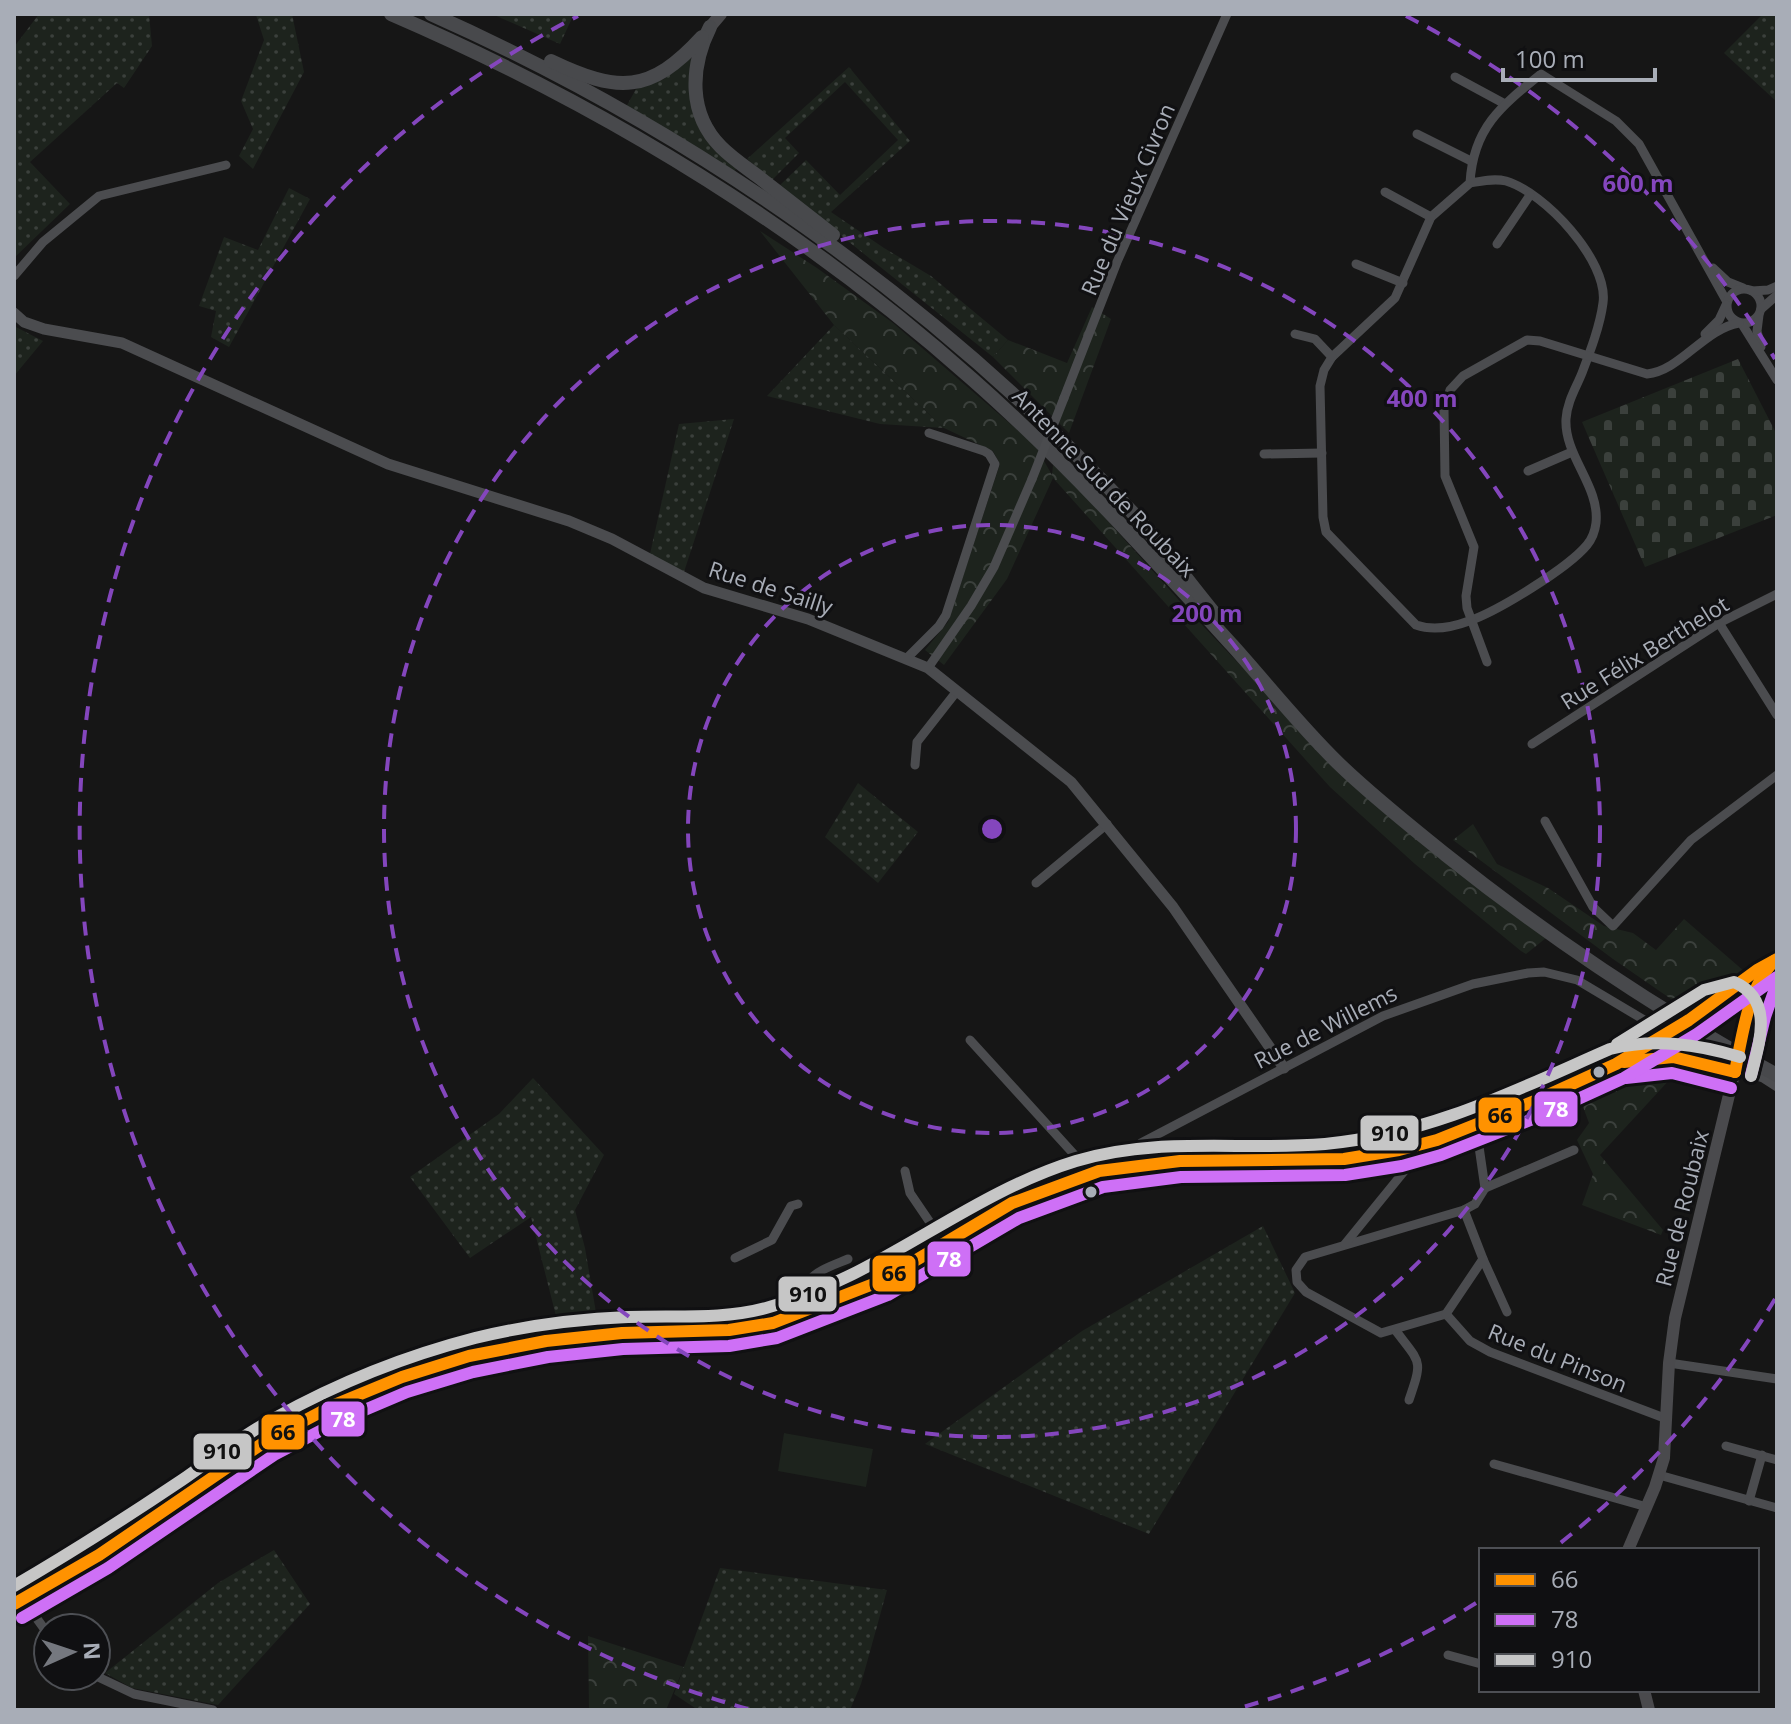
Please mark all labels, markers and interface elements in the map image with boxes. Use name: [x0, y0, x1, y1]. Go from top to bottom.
scale bar: [1503, 32, 1655, 82]
text: 100 m: [1515, 42, 1585, 75]
street label: Rue du Vieux Civron: [1073, 98, 1181, 300]
text: 600 m: [1603, 166, 1673, 199]
street label: Antenne Sud de Roubaix: [1007, 381, 1204, 583]
text: 400 m: [1387, 381, 1457, 414]
street label: Rue de Sailly: [705, 553, 838, 621]
street label: Rue Félix Berthelot: [1554, 588, 1734, 716]
text: 200 m: [1172, 596, 1242, 629]
centre of rings: [978, 815, 1006, 843]
street label: Rue de Willems: [1248, 977, 1402, 1075]
unlabelled marker: [1591, 1064, 1607, 1080]
line badge: 78: [1533, 1090, 1579, 1128]
text: 78: [1543, 1093, 1569, 1123]
line badge: 66: [1477, 1096, 1523, 1134]
text: 66: [1487, 1099, 1513, 1129]
line badge: 910: [1359, 1114, 1420, 1152]
text: 910: [1371, 1117, 1409, 1147]
street label: Rue de Roubaix: [1647, 1126, 1715, 1289]
unlabelled marker: [1083, 1184, 1099, 1200]
line badge: 78: [926, 1240, 972, 1278]
text: 78: [936, 1243, 962, 1273]
line badge: 66: [871, 1254, 917, 1293]
text: 66: [881, 1257, 907, 1287]
line badge: 910: [777, 1275, 838, 1313]
text: 910: [789, 1278, 827, 1308]
street label: Rue du Pinson: [1484, 1316, 1632, 1398]
line badge: 78: [320, 1400, 366, 1438]
text: 78: [330, 1403, 356, 1433]
line badge: 66: [260, 1413, 306, 1451]
text: 66: [270, 1416, 296, 1446]
line badge: 910: [192, 1432, 253, 1471]
text: 910: [203, 1435, 241, 1465]
legend: [1479, 1548, 1759, 1692]
text: 66: [1551, 1562, 1578, 1595]
text: 78: [1551, 1602, 1578, 1635]
north arrow: [32, 1612, 112, 1692]
text: N: [78, 1641, 108, 1661]
text: 910: [1551, 1642, 1592, 1675]

